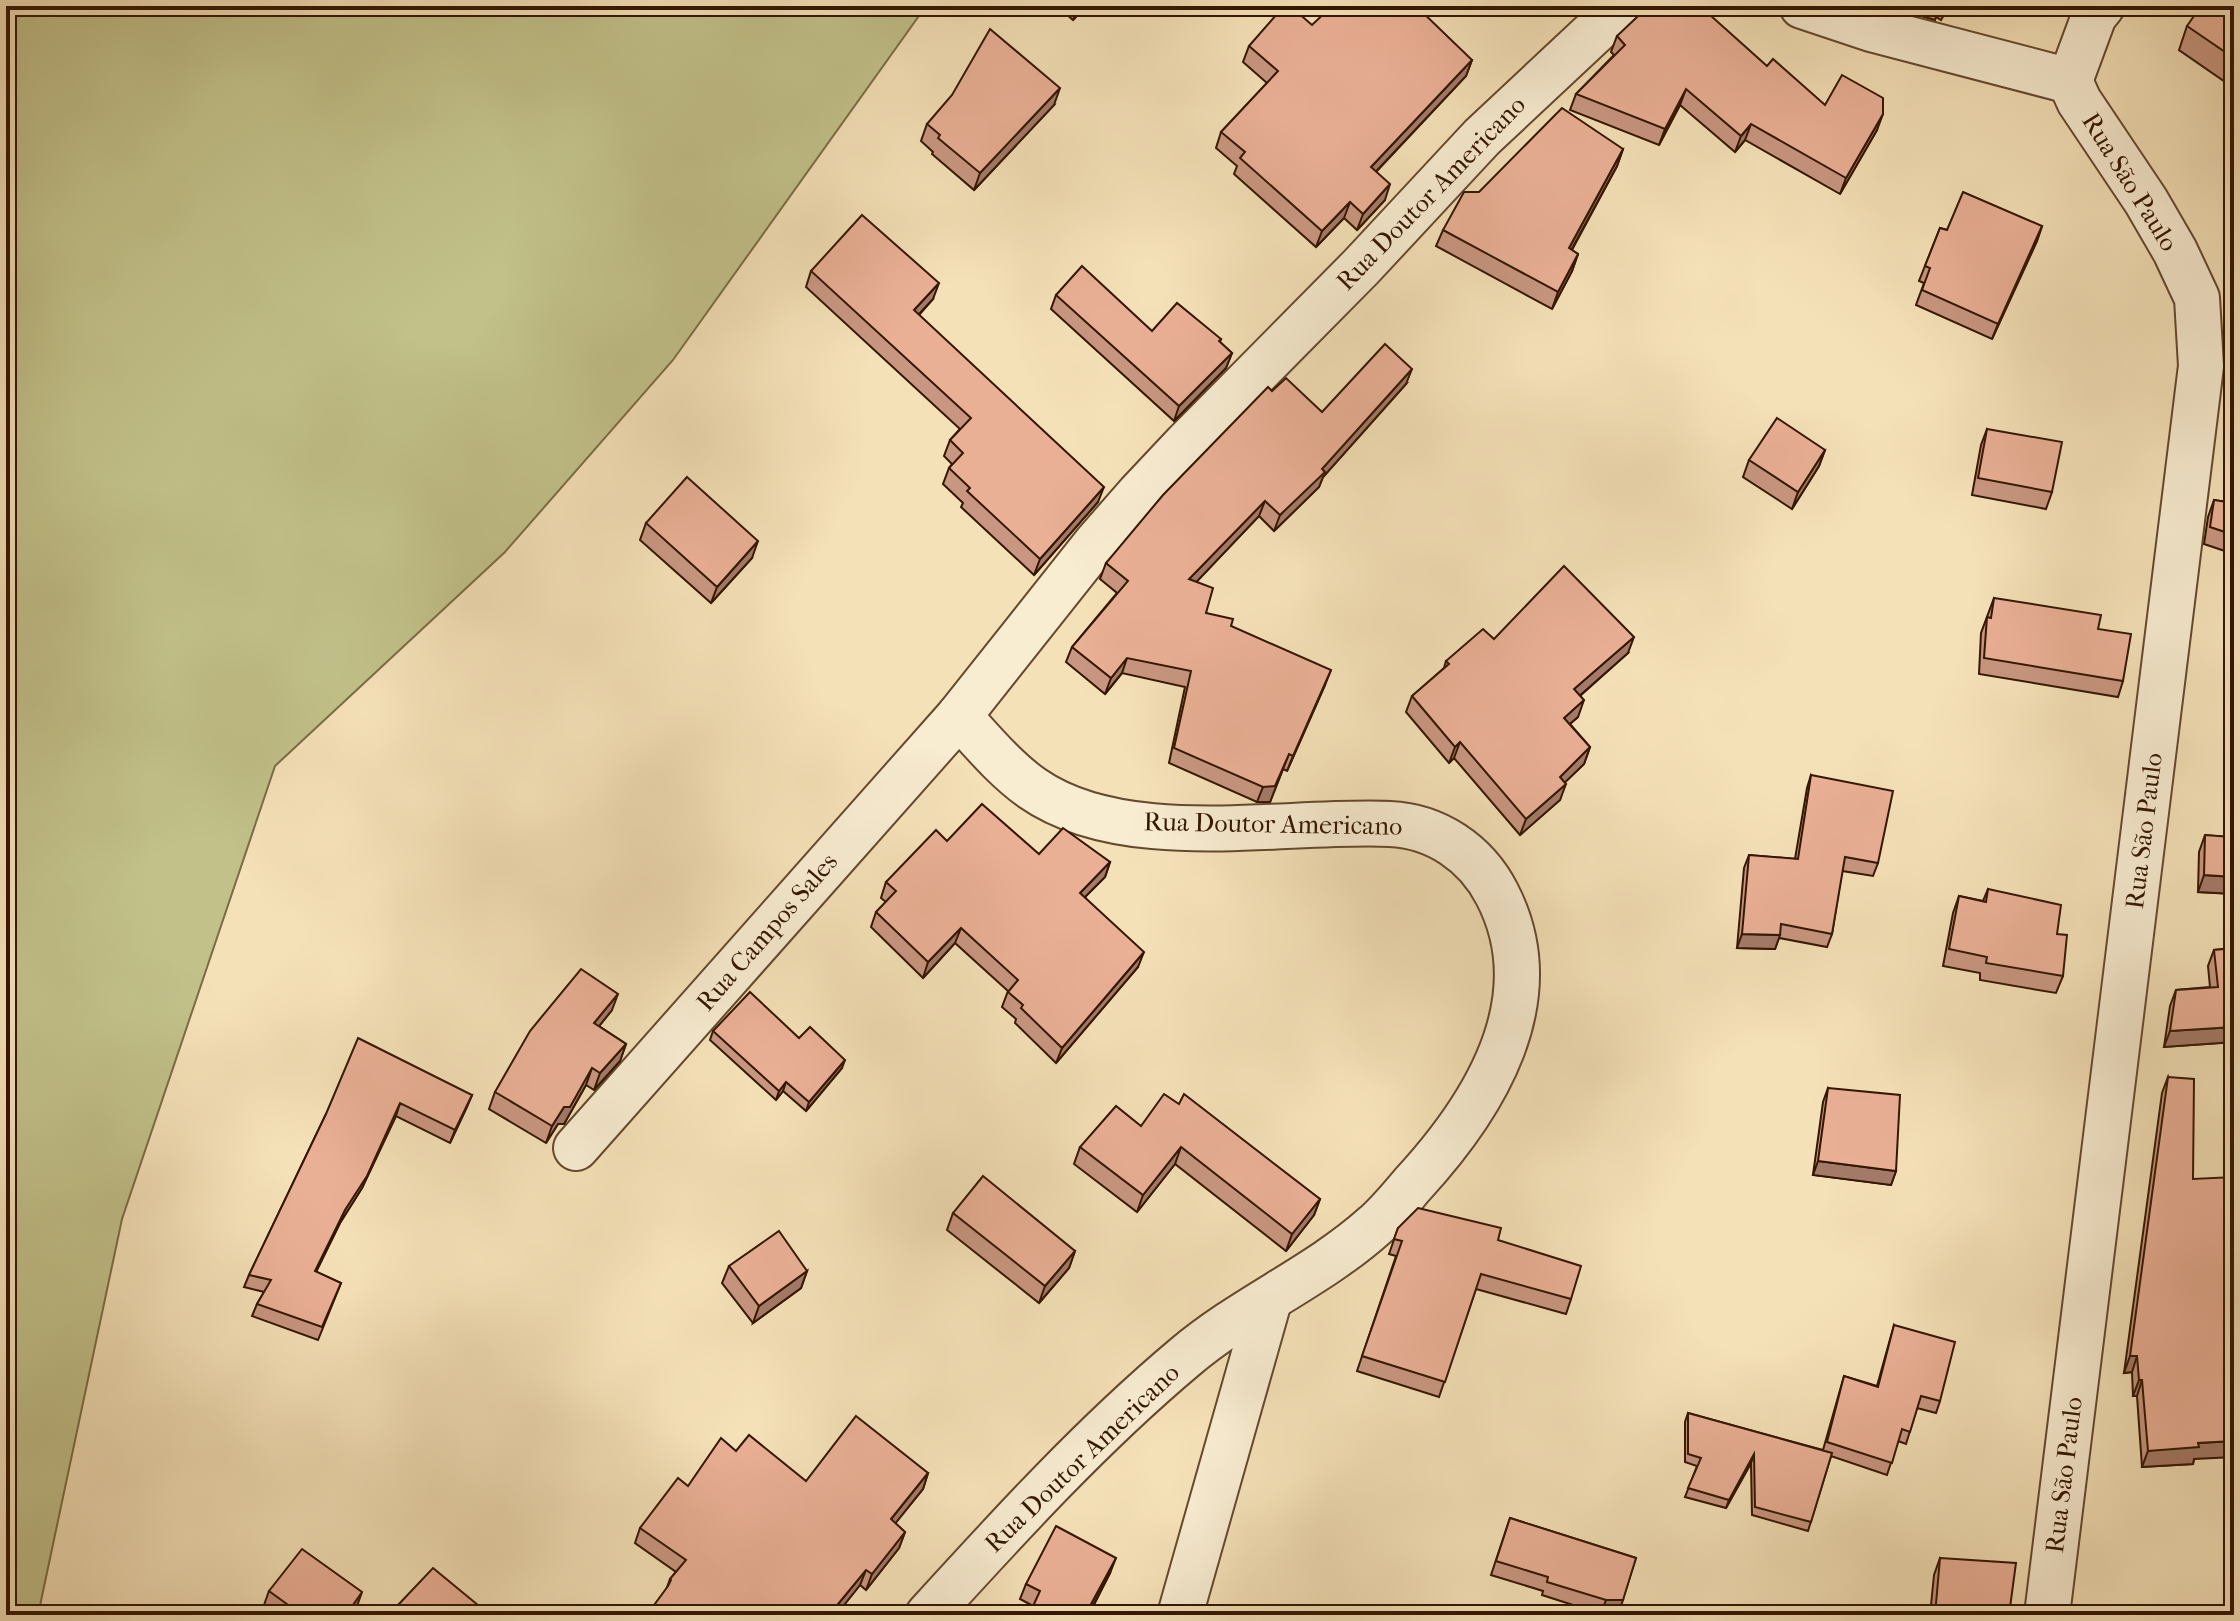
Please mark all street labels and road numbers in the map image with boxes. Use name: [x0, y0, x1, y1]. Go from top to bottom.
street label: Rua Doutor Americano: [1330, 89, 1532, 297]
street label: Rua São Paulo: [2075, 107, 2185, 257]
street label: Rua São Paulo: [2119, 751, 2169, 911]
street label: Rua Doutor Americano: [1143, 806, 1403, 842]
street label: Rua Campos Sales: [690, 847, 844, 1017]
street label: Rua Doutor Americano: [978, 1357, 1186, 1559]
street label: Rua São Paulo: [2039, 1395, 2089, 1555]

